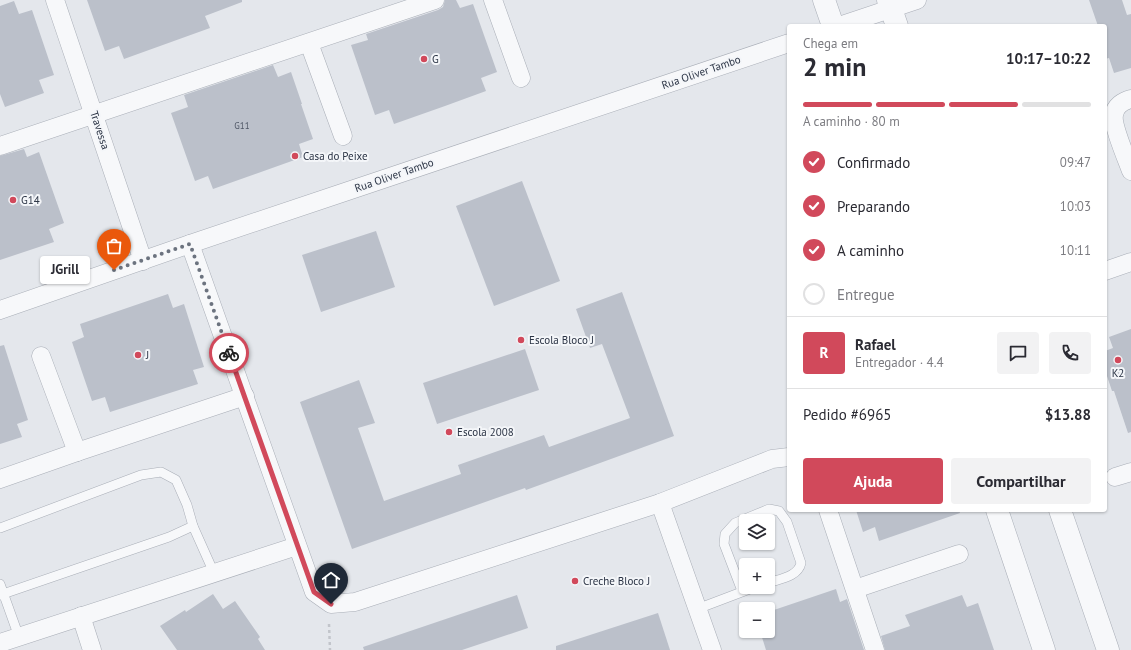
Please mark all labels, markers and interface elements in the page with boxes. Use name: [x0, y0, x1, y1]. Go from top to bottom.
text: Chega em: [803, 35, 858, 52]
text: 10:17–10:22: [1006, 49, 1091, 68]
text: 2 min: [803, 50, 866, 83]
place label: G: [432, 52, 439, 66]
street label: Rua Oliver Tambo: [660, 52, 742, 92]
marker: G: [419, 54, 429, 64]
street label: Travessa: [87, 109, 113, 151]
text: A caminho · 80 m: [803, 113, 900, 130]
house number: G11: [234, 120, 250, 131]
place label: Casa do Peixe: [303, 149, 368, 163]
marker: Casa do Peixe: [290, 151, 300, 161]
icon: check: [803, 151, 825, 173]
text: Confirmado: [837, 153, 910, 172]
text: 09:47: [1060, 154, 1091, 171]
street label: Rua Oliver Tambo: [353, 155, 435, 195]
place label: G14: [21, 193, 40, 207]
marker: G14: [8, 195, 18, 205]
icon: check: [803, 195, 825, 217]
text: Preparando: [837, 197, 910, 216]
text: 10:03: [1060, 198, 1091, 215]
pin: [97, 229, 131, 270]
icon: bag: [103, 235, 125, 257]
icon: check: [803, 239, 825, 261]
text: A caminho: [837, 241, 904, 260]
text: 10:11: [1060, 242, 1091, 259]
callout: JGrill: [40, 256, 90, 284]
text: JGrill: [51, 261, 79, 278]
text: Entregue: [837, 285, 895, 304]
button: chat: [997, 332, 1039, 374]
button: phone: [1049, 332, 1091, 374]
courier: [209, 333, 249, 373]
place label: Escola Bloco J: [529, 333, 594, 347]
marker: Escola Bloco J: [516, 335, 526, 345]
text: Rafael: [855, 335, 896, 354]
icon: bike: [218, 342, 240, 364]
text: R: [819, 343, 829, 362]
place label: J: [145, 348, 149, 362]
marker: J: [133, 350, 143, 360]
text: Entregador · 4.4: [855, 354, 944, 371]
marker: K2: [1113, 355, 1123, 365]
place label: K2: [1112, 366, 1124, 380]
text: Pedido #6965: [803, 405, 892, 424]
text: $13.88: [1045, 405, 1091, 424]
place label: Escola 2008: [457, 425, 514, 439]
marker: Escola 2008: [444, 427, 454, 437]
button: Ajuda: [803, 458, 943, 504]
button: Compartilhar: [951, 458, 1091, 504]
map controls: [739, 514, 775, 638]
button: layers: [739, 514, 775, 550]
button: +: [739, 558, 775, 594]
pin: [314, 563, 348, 604]
icon: home: [320, 569, 342, 591]
place label: Creche Bloco J: [583, 574, 650, 588]
marker: Creche Bloco J: [570, 576, 580, 586]
button: −: [739, 602, 775, 638]

